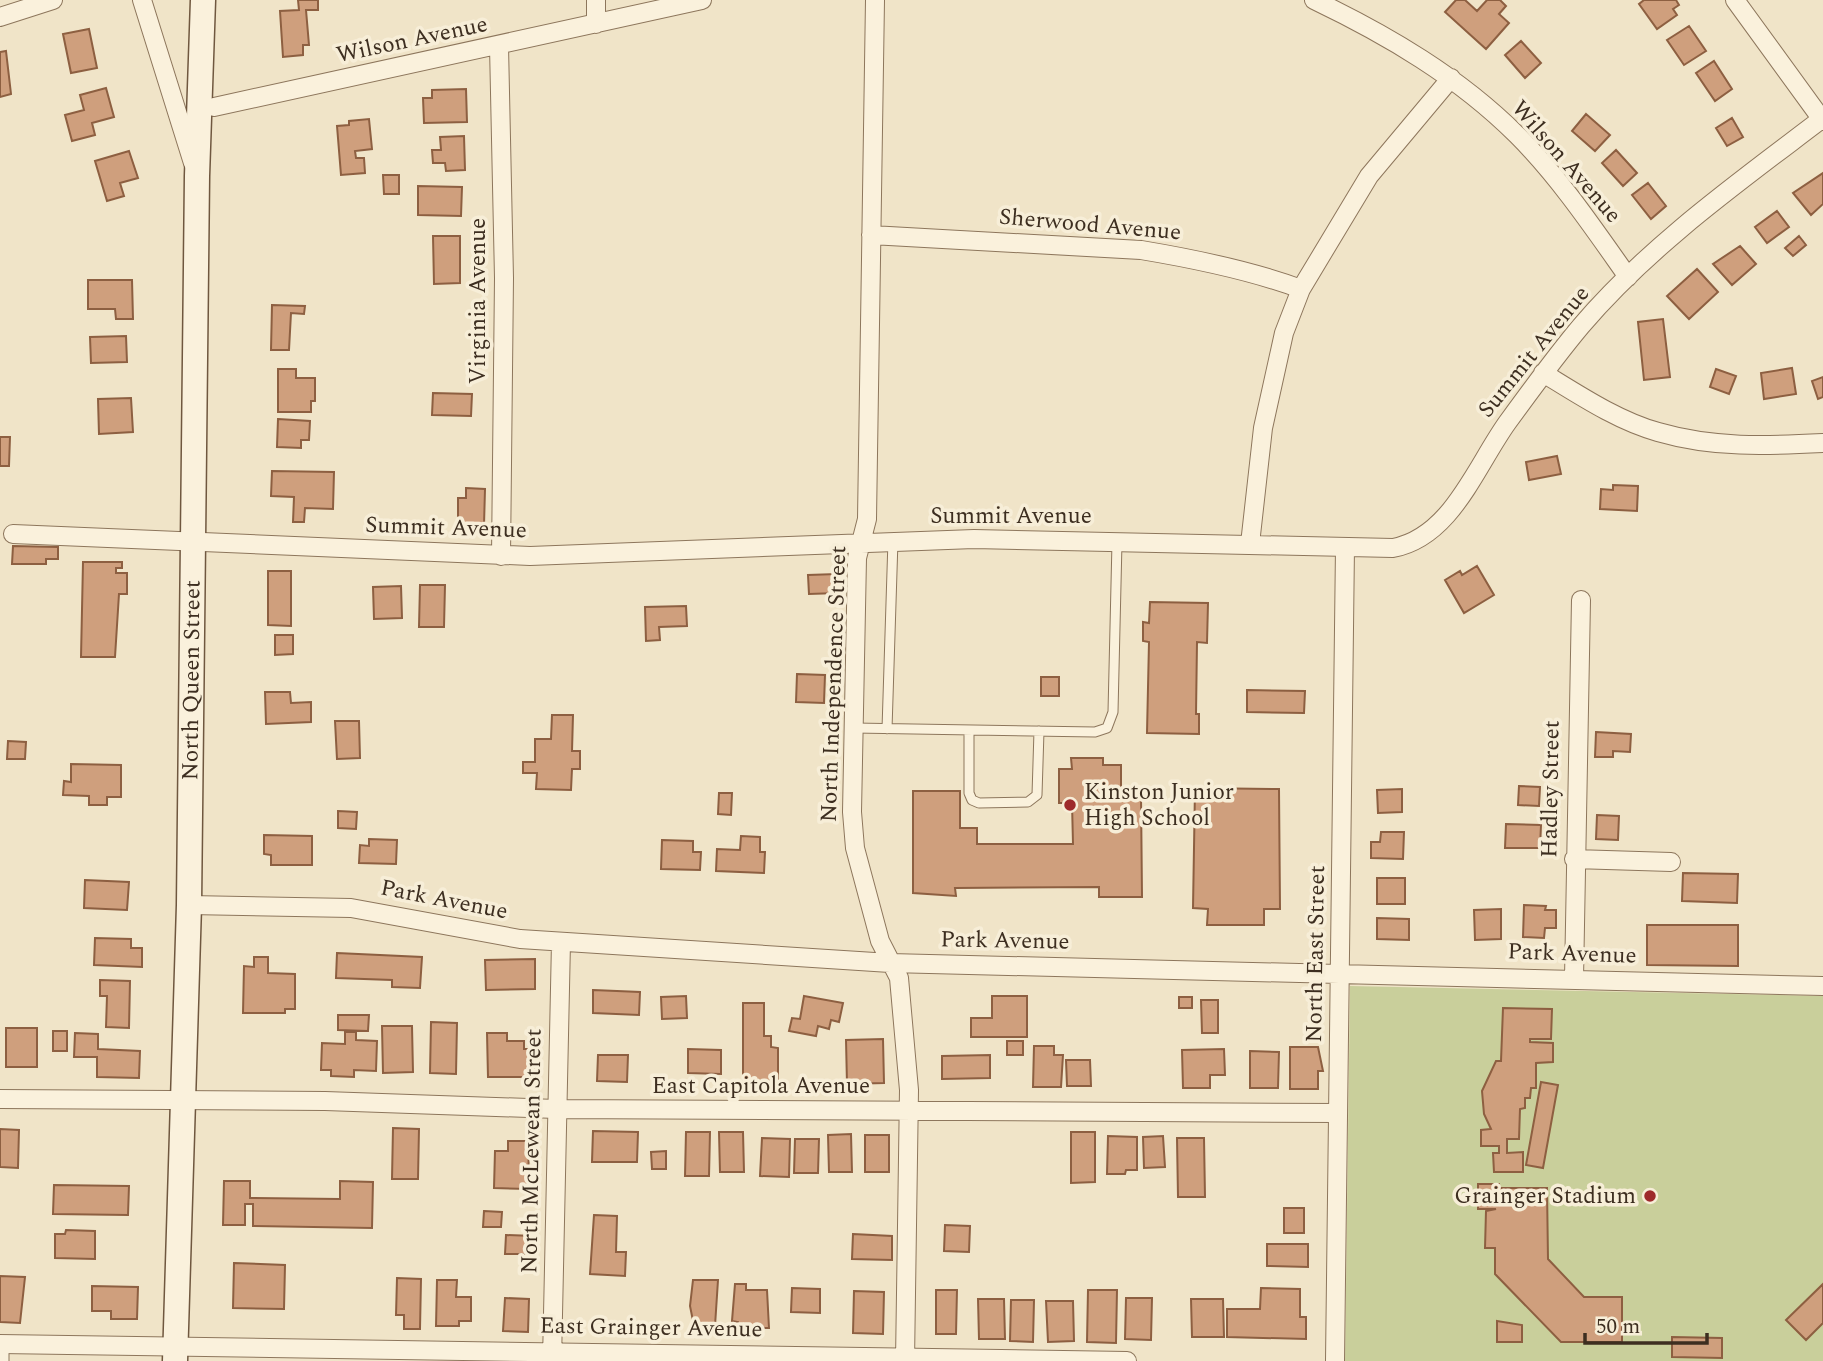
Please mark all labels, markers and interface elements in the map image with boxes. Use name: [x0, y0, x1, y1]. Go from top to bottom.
street label: Wilson Avenue: [333, 7, 491, 73]
street label: Wilson Avenue: [1502, 93, 1630, 231]
street label: Sherwood Avenue: [997, 200, 1183, 250]
street label: Virginia Avenue: [461, 218, 496, 384]
street label: Summit Avenue: [1470, 278, 1598, 426]
street label: Summit Avenue: [930, 499, 1092, 534]
street label: Summit Avenue: [365, 508, 527, 548]
street label: North Independence Street: [812, 545, 856, 823]
street label: North Queen Street: [173, 580, 210, 781]
street label: Hadley Street: [1532, 720, 1570, 858]
place label: Kinston Junior High School: [1084, 775, 1234, 836]
marker: Kinston Junior High School: [1062, 797, 1078, 813]
street label: North East Street: [1297, 865, 1335, 1043]
street label: Park Avenue: [377, 871, 511, 929]
street label: Park Avenue: [940, 922, 1070, 960]
street label: Park Avenue: [1507, 934, 1637, 974]
street label: North McLewean Street: [512, 1028, 552, 1274]
street label: East Capitola Avenue: [652, 1069, 870, 1104]
place label: Grainger Stadium: [1454, 1179, 1636, 1214]
marker: Grainger Stadium: [1642, 1188, 1658, 1204]
scale bar: [1585, 1302, 1708, 1346]
street label: East Grainger Avenue: [539, 1309, 763, 1347]
text: 50 m: [1596, 1311, 1640, 1343]

